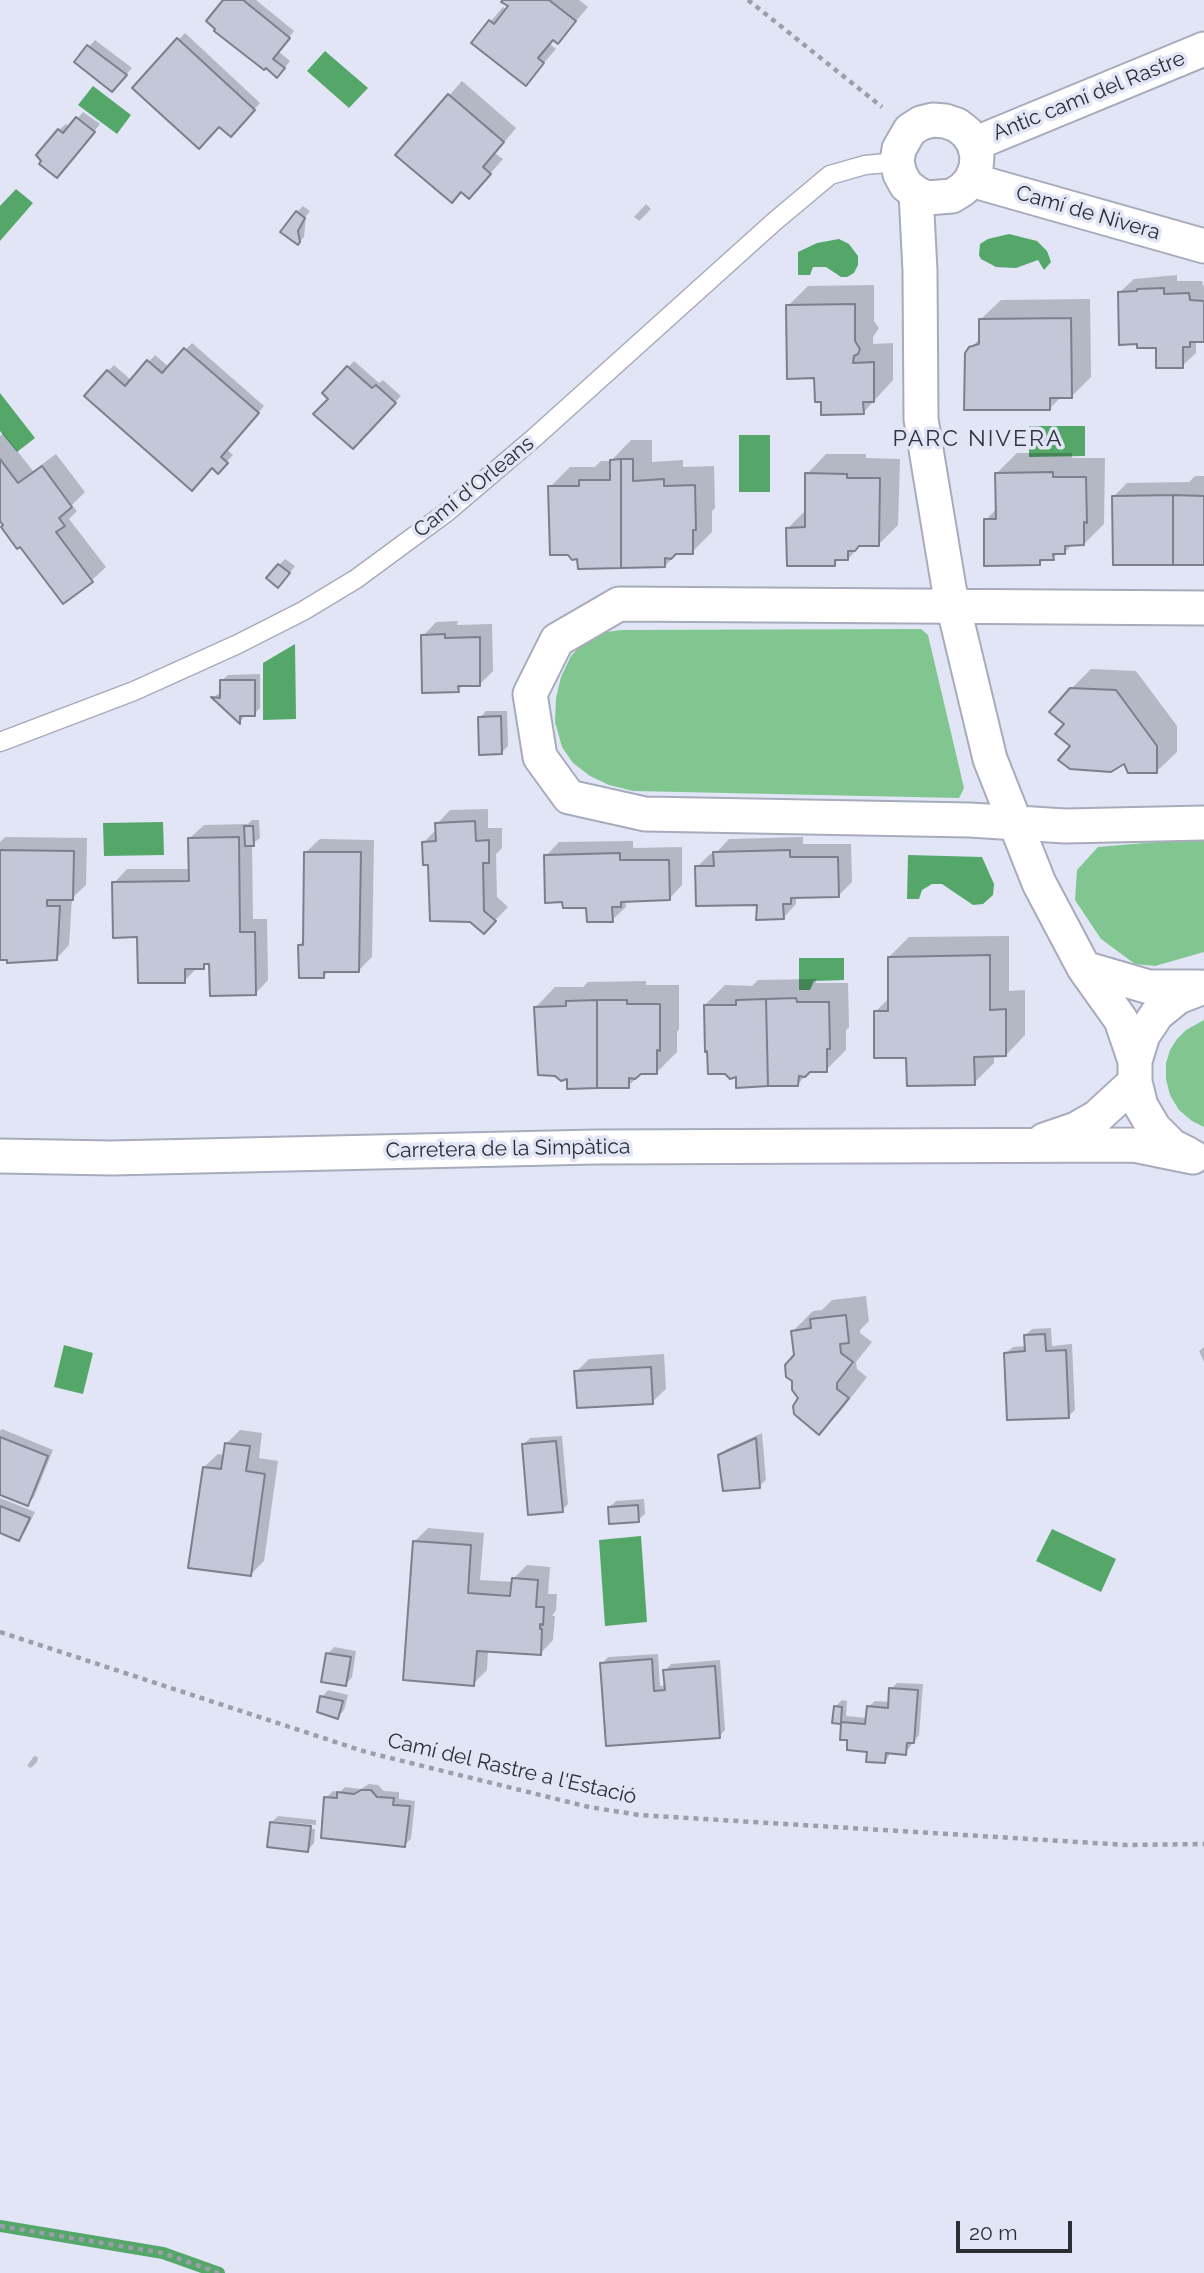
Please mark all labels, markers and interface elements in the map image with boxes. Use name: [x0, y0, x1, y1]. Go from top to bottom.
street label: Antic camí del Rastre: [989, 46, 1189, 146]
street label: Camí de Nivera: [1013, 180, 1163, 246]
district label: PARC NIVERA: [894, 425, 1062, 453]
street label: Camí d'Orleans: [409, 431, 539, 543]
street label: Carretera de la Simpàtica: [386, 1134, 630, 1164]
street label: Camí del Rastre a l'Estació: [385, 1728, 639, 1810]
scale bar: [959, 2206, 1074, 2250]
text: 20 m: [969, 2220, 1017, 2245]

